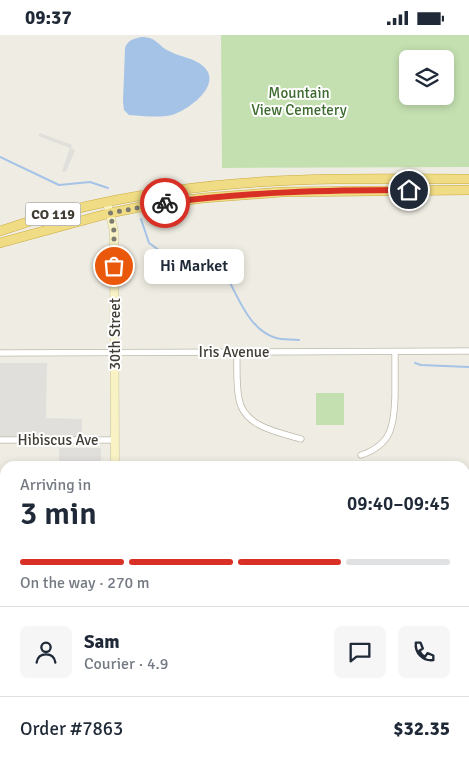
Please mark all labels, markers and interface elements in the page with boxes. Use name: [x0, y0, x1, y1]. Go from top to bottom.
text: 09:37: [25, 6, 72, 30]
map controls: [399, 50, 454, 105]
button: layers: [399, 50, 454, 105]
park label: Mountain View Cemetery: [251, 84, 347, 119]
pin: [388, 169, 430, 211]
icon: home: [395, 176, 423, 204]
courier: [140, 178, 190, 228]
icon: bike: [151, 189, 179, 217]
road number: CO 119: [26, 203, 80, 225]
pin: [93, 245, 135, 287]
callout: Hi Market: [144, 249, 244, 283]
icon: bag: [100, 252, 128, 280]
text: Hi Market: [160, 256, 228, 276]
street label: 30th Street: [106, 298, 124, 370]
street label: Iris Avenue: [198, 343, 270, 361]
street label: Hibiscus Ave: [18, 431, 98, 449]
text: Arriving in: [20, 475, 91, 495]
text: 09:40–09:45: [347, 492, 450, 516]
text: 3 min: [20, 494, 97, 533]
text: On the way · 270 m: [20, 573, 150, 593]
button: person: [20, 626, 72, 678]
button: chat: [334, 626, 386, 678]
button: phone: [398, 626, 450, 678]
text: Sam: [84, 630, 120, 654]
text: Courier · 4.9: [84, 654, 168, 674]
text: Order #7863: [20, 717, 123, 741]
text: $32.35: [393, 717, 450, 741]

